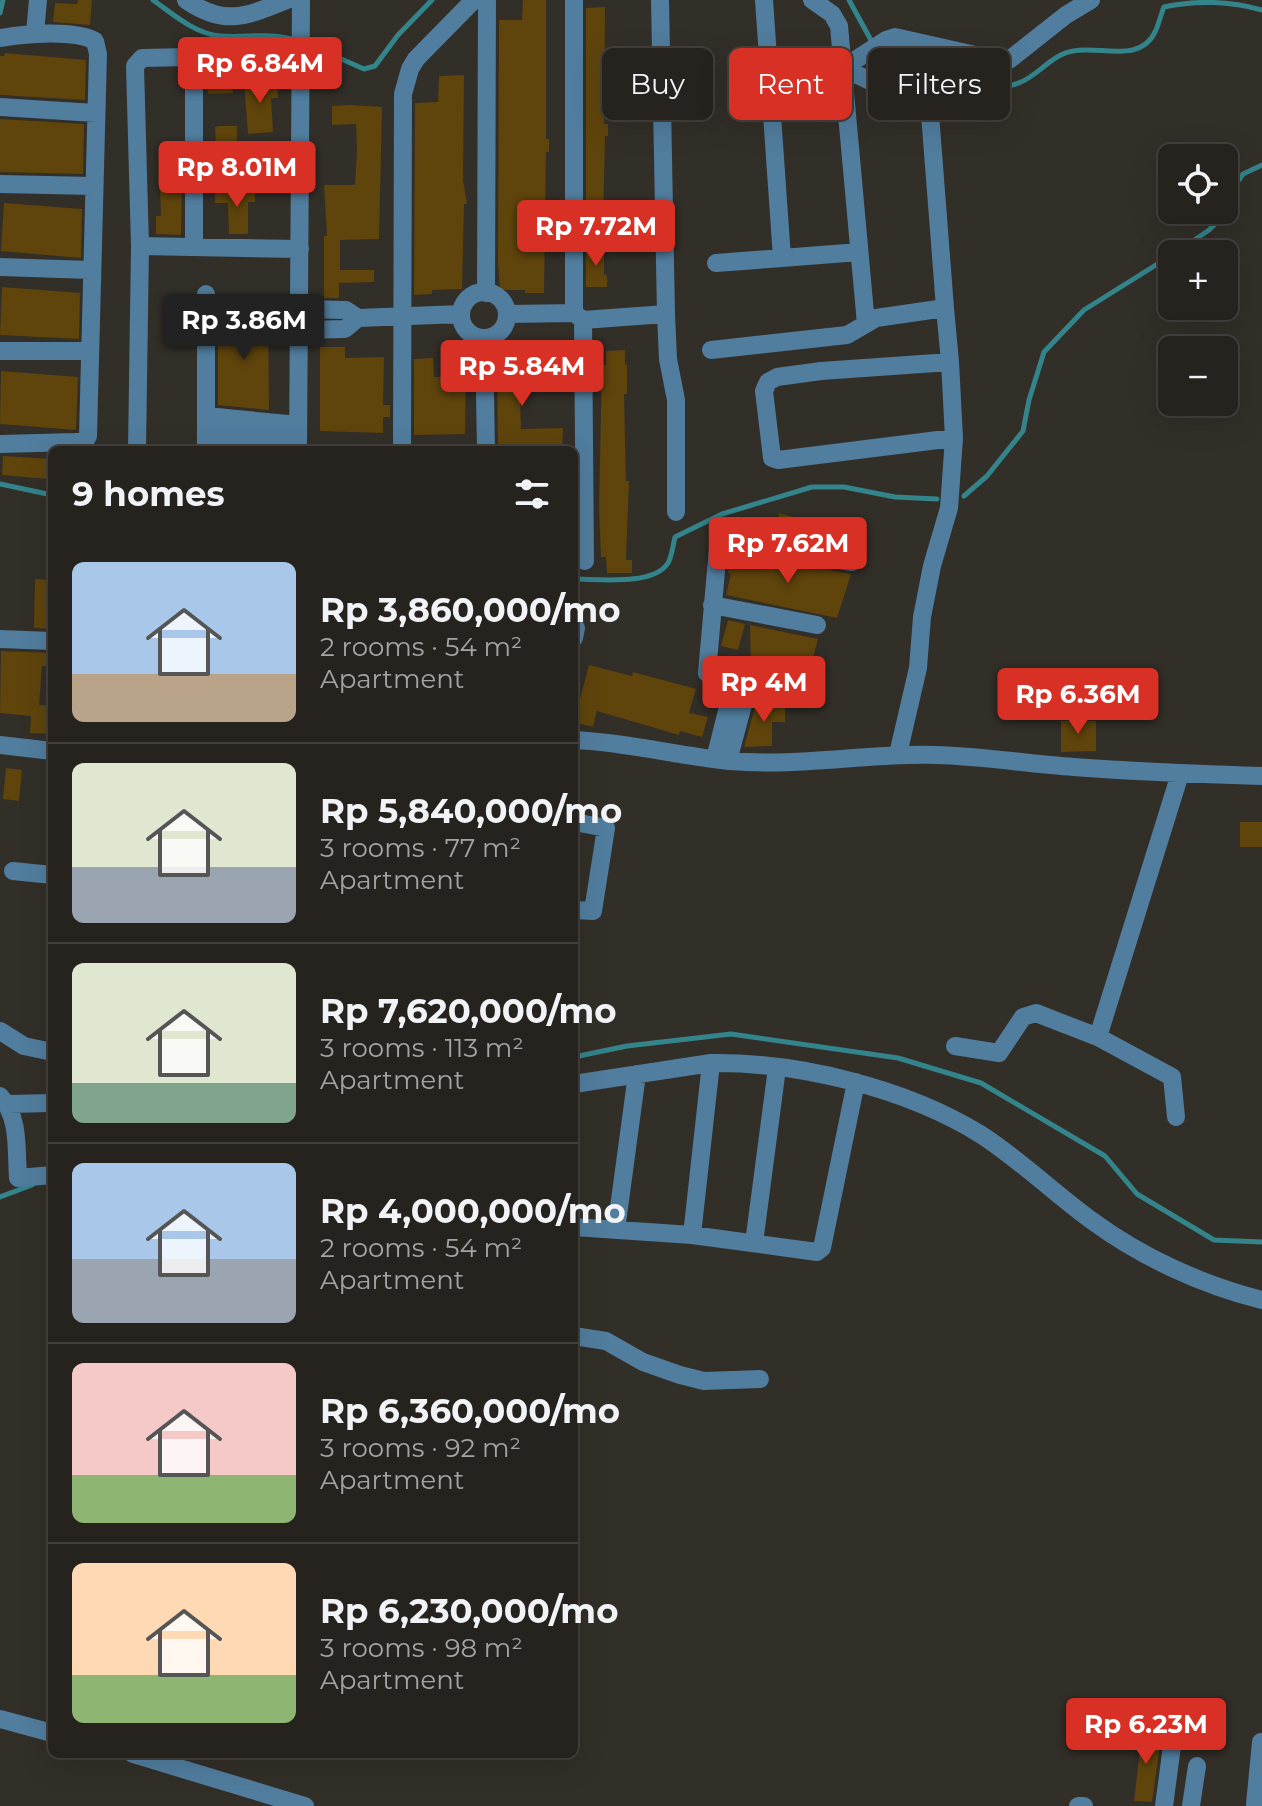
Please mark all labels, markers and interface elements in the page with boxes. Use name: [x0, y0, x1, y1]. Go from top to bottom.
pin: Rp 6.84M: [177, 37, 343, 105]
text: Rp 6.84M: [196, 47, 324, 79]
chip: Buy: [602, 48, 713, 120]
chip: Rent: [729, 48, 852, 120]
chip: Filters: [868, 48, 1010, 120]
pin: Rp 8.01M: [154, 141, 320, 209]
map controls: [1158, 144, 1238, 416]
button: locate: [1158, 144, 1238, 224]
text: Rp 8.01M: [177, 151, 297, 183]
pin: Rp 7.72M: [513, 200, 679, 268]
text: Rp 7.72M: [535, 210, 657, 242]
button: +: [1158, 240, 1238, 320]
pin: Rp 3.86M: [161, 294, 327, 362]
text: Rp 3.86M: [181, 304, 307, 336]
button: −: [1158, 336, 1238, 416]
pin: Rp 5.84M: [439, 340, 605, 408]
text: Rp 5.84M: [459, 350, 585, 382]
icon: filters: [510, 472, 554, 516]
text: 9 homes: [72, 473, 225, 515]
pin: Rp 7.62M: [705, 517, 871, 585]
text: Rp 7.62M: [727, 527, 849, 559]
text: Rp 3,860,000/mo: [320, 589, 620, 631]
icon: home: [136, 594, 232, 690]
text: 2 rooms · 54 m²: [320, 631, 522, 663]
pin: Rp 4M: [708, 656, 820, 724]
text: Apartment: [320, 663, 464, 695]
text: Rp 4M: [720, 666, 808, 698]
pin: Rp 6.36M: [995, 668, 1161, 736]
text: Rp 6.36M: [1015, 678, 1141, 710]
text: Rp 5,840,000/mo: [320, 790, 622, 832]
icon: home: [136, 795, 232, 891]
text: 3 rooms · 77 m²: [320, 832, 521, 864]
text: Apartment: [320, 864, 464, 896]
text: Rp 7,620,000/mo: [320, 990, 617, 1032]
icon: home: [136, 995, 232, 1091]
text: 3 rooms · 113 m²: [320, 1032, 524, 1064]
text: Apartment: [320, 1064, 464, 1096]
text: Rp 4,000,000/mo: [320, 1190, 626, 1232]
icon: home: [136, 1195, 232, 1291]
text: 2 rooms · 54 m²: [320, 1232, 522, 1264]
text: Apartment: [320, 1264, 464, 1296]
text: Rp 6,360,000/mo: [320, 1390, 620, 1432]
icon: home: [136, 1395, 232, 1491]
text: 3 rooms · 92 m²: [320, 1432, 521, 1464]
text: Apartment: [320, 1464, 464, 1496]
text: Rp 6,230,000/mo: [320, 1590, 618, 1632]
icon: home: [136, 1595, 232, 1691]
text: 3 rooms · 98 m²: [320, 1632, 523, 1664]
text: Apartment: [320, 1664, 464, 1696]
pin: Rp 6.23M: [1063, 1698, 1229, 1766]
text: Rp 6.23M: [1084, 1708, 1208, 1740]

